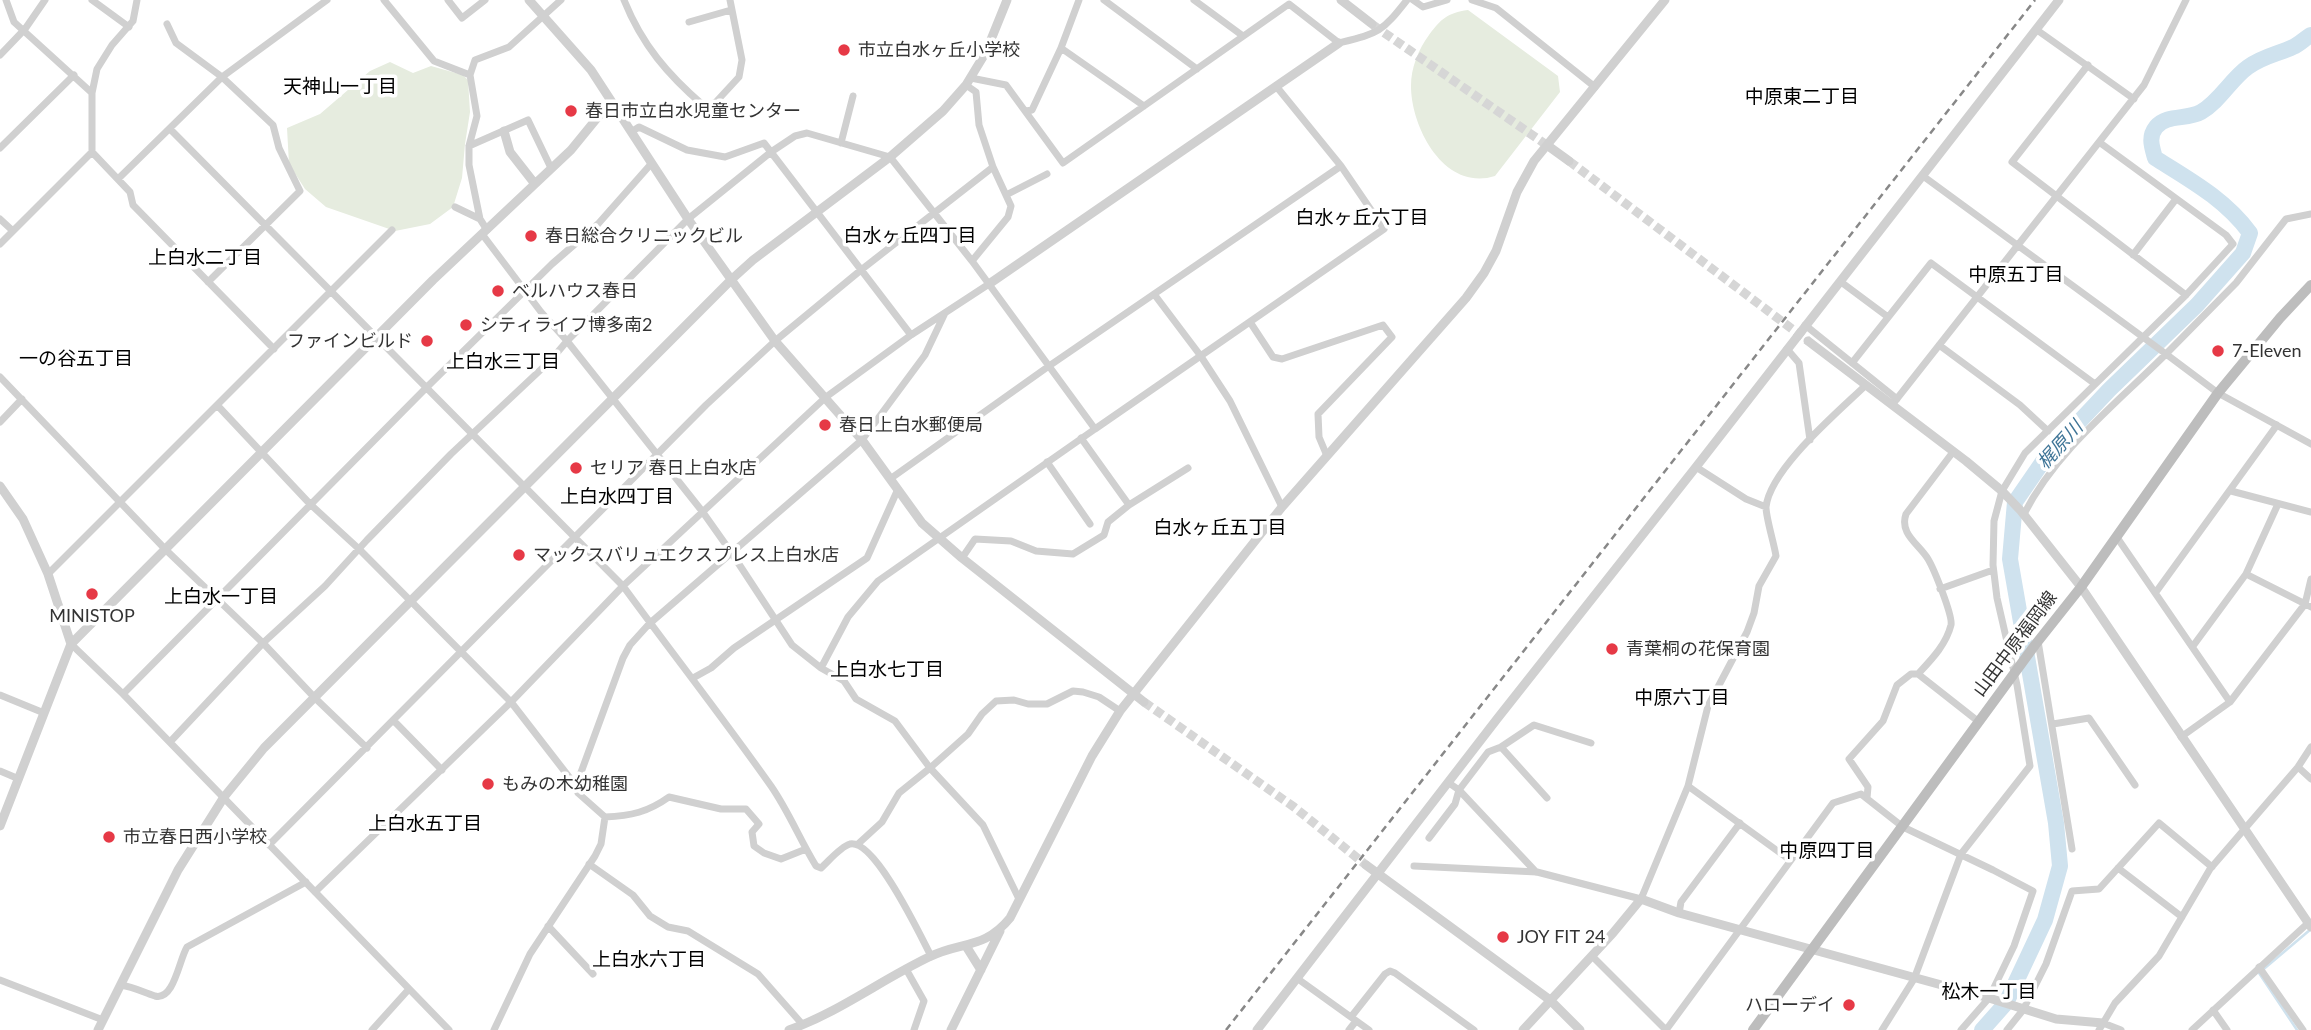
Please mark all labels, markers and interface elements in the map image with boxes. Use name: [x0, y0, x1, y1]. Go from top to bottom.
place label: 市立白水ヶ丘小学校: [858, 39, 1020, 61]
marker: 市立白水ヶ丘小学校: [836, 42, 852, 58]
district label: 天神山一丁目: [283, 76, 397, 98]
district label: 中原東二丁目: [1745, 86, 1859, 108]
place label: 春日市立白水児童センター: [585, 100, 801, 122]
marker: 春日市立白水児童センター: [563, 103, 579, 119]
district label: 白水ヶ丘六丁目: [1296, 207, 1428, 229]
place label: 春日総合クリニックビル: [545, 225, 743, 247]
district label: 白水ヶ丘四丁目: [844, 225, 976, 247]
marker: 春日総合クリニックビル: [523, 228, 539, 244]
district label: 上白水二丁目: [148, 247, 262, 269]
district label: 中原五丁目: [1969, 264, 2063, 286]
place label: ベルハウス春日: [512, 280, 638, 302]
marker: ベルハウス春日: [490, 283, 506, 299]
place label: シティライフ博多南2: [480, 314, 652, 336]
marker: シティライフ博多南2: [458, 317, 474, 333]
place label: ファインビルド: [287, 330, 413, 352]
marker: ファインビルド: [419, 333, 435, 349]
place label: 7-Eleven: [2232, 340, 2302, 362]
marker: 7-Eleven: [2210, 343, 2226, 359]
district label: 一の谷五丁目: [19, 348, 133, 370]
district label: 上白水三丁目: [446, 351, 560, 373]
place label: 春日上白水郵便局: [839, 414, 983, 436]
water label: 梶原川: [2032, 416, 2088, 474]
marker: 春日上白水郵便局: [817, 417, 833, 433]
place label: セリア 春日上白水店: [590, 457, 757, 479]
marker: セリア 春日上白水店: [568, 460, 584, 476]
district label: 上白水四丁目: [560, 486, 674, 508]
district label: 白水ヶ丘五丁目: [1154, 517, 1286, 539]
place label: マックスバリュエクスプレス上白水店: [533, 544, 839, 566]
marker: マックスバリュエクスプレス上白水店: [511, 547, 527, 563]
marker: MINISTOP: [84, 586, 100, 602]
district label: 上白水一丁目: [164, 586, 278, 608]
street label: 山田中原福岡線: [1968, 587, 2062, 701]
place label: MINISTOP: [49, 605, 135, 627]
place label: 青葉桐の花保育園: [1626, 638, 1770, 660]
marker: 青葉桐の花保育園: [1604, 641, 1620, 657]
district label: 上白水七丁目: [830, 659, 944, 681]
district label: 中原六丁目: [1635, 687, 1729, 709]
place label: もみの木幼稚園: [502, 773, 628, 795]
marker: もみの木幼稚園: [480, 776, 496, 792]
district label: 上白水五丁目: [368, 813, 482, 835]
place label: 市立春日西小学校: [123, 826, 267, 848]
marker: 市立春日西小学校: [101, 829, 117, 845]
district label: 中原四丁目: [1780, 840, 1874, 862]
place label: JOY FIT 24: [1517, 926, 1606, 948]
marker: JOY FIT 24: [1495, 929, 1511, 945]
district label: 上白水六丁目: [592, 949, 706, 971]
district label: 松木一丁目: [1942, 981, 2036, 1003]
place label: ハローデイ: [1745, 994, 1835, 1016]
marker: ハローデイ: [1841, 997, 1857, 1013]

